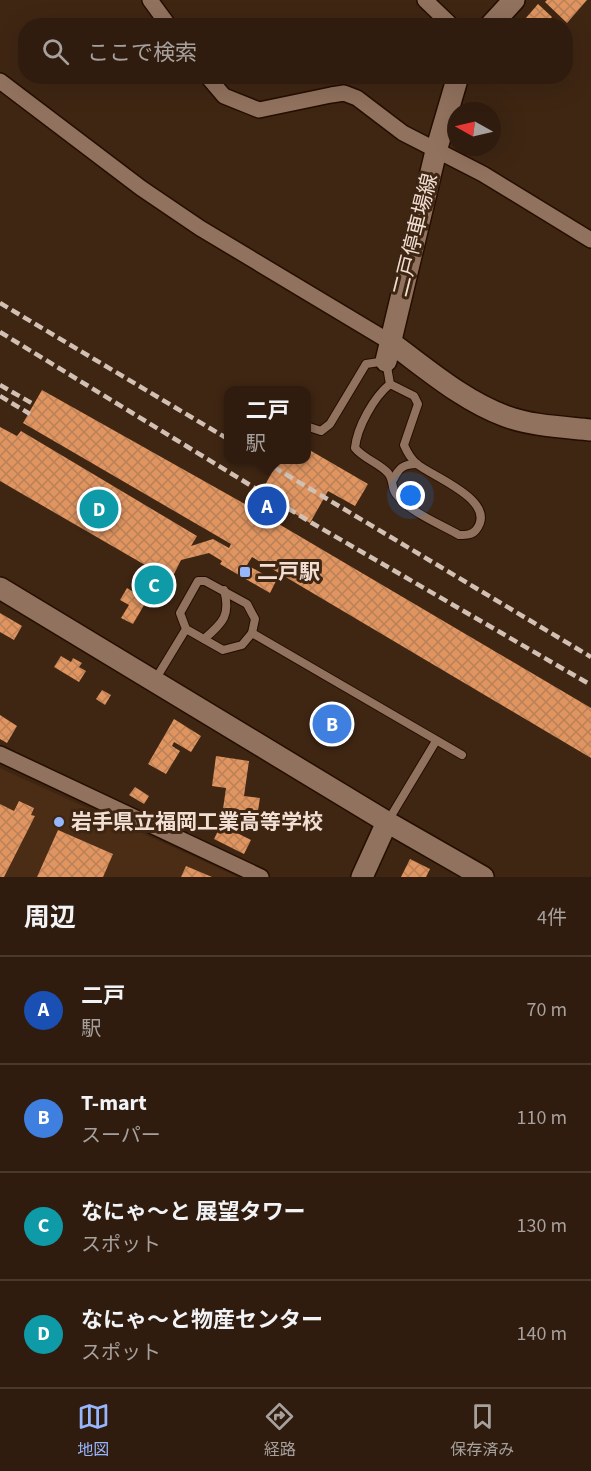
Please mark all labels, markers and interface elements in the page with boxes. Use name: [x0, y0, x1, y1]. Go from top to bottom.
search box: [18, 18, 573, 84]
icon: search: [39, 35, 72, 68]
text: ここで検索: [87, 37, 197, 69]
north arrow: [447, 102, 501, 156]
street label: 二戸停車場線: [385, 170, 445, 300]
popup: [224, 386, 311, 464]
text: 二戸: [245, 395, 290, 427]
text: 駅: [245, 430, 265, 458]
your location: [396, 481, 425, 510]
pin: A: [248, 484, 286, 528]
pin: D: [80, 486, 118, 532]
place label: 二戸駅: [257, 557, 320, 587]
pin: C: [134, 562, 174, 608]
marker: 二戸駅: [238, 565, 252, 579]
pin: B: [312, 702, 352, 746]
place label: 岩手県立福岡工業高等学校: [71, 807, 323, 837]
marker: 岩手県立福岡工業高等学校: [52, 815, 66, 829]
text: 周辺: [24, 899, 76, 936]
text: 4件: [537, 904, 567, 932]
text: 二戸: [81, 980, 125, 1012]
text: A: [38, 996, 49, 1024]
text: 70 m: [527, 996, 567, 1024]
text: 駅: [81, 1015, 101, 1043]
text: T-mart: [81, 1087, 147, 1119]
text: B: [37, 1104, 50, 1132]
text: 110 m: [517, 1104, 567, 1132]
text: スーパー: [81, 1122, 161, 1150]
text: なにゃ～と 展望タワー: [81, 1196, 305, 1228]
text: C: [38, 1212, 49, 1240]
text: 130 m: [517, 1212, 567, 1240]
text: スポット: [81, 1231, 161, 1259]
text: なにゃ～と物産センター: [81, 1304, 323, 1336]
text: D: [37, 1320, 50, 1348]
text: 140 m: [517, 1320, 567, 1348]
text: スポット: [81, 1339, 161, 1367]
tab: 地図: [77, 1400, 110, 1461]
tab: 経路: [263, 1400, 296, 1461]
tab: 保存済み: [450, 1400, 514, 1461]

